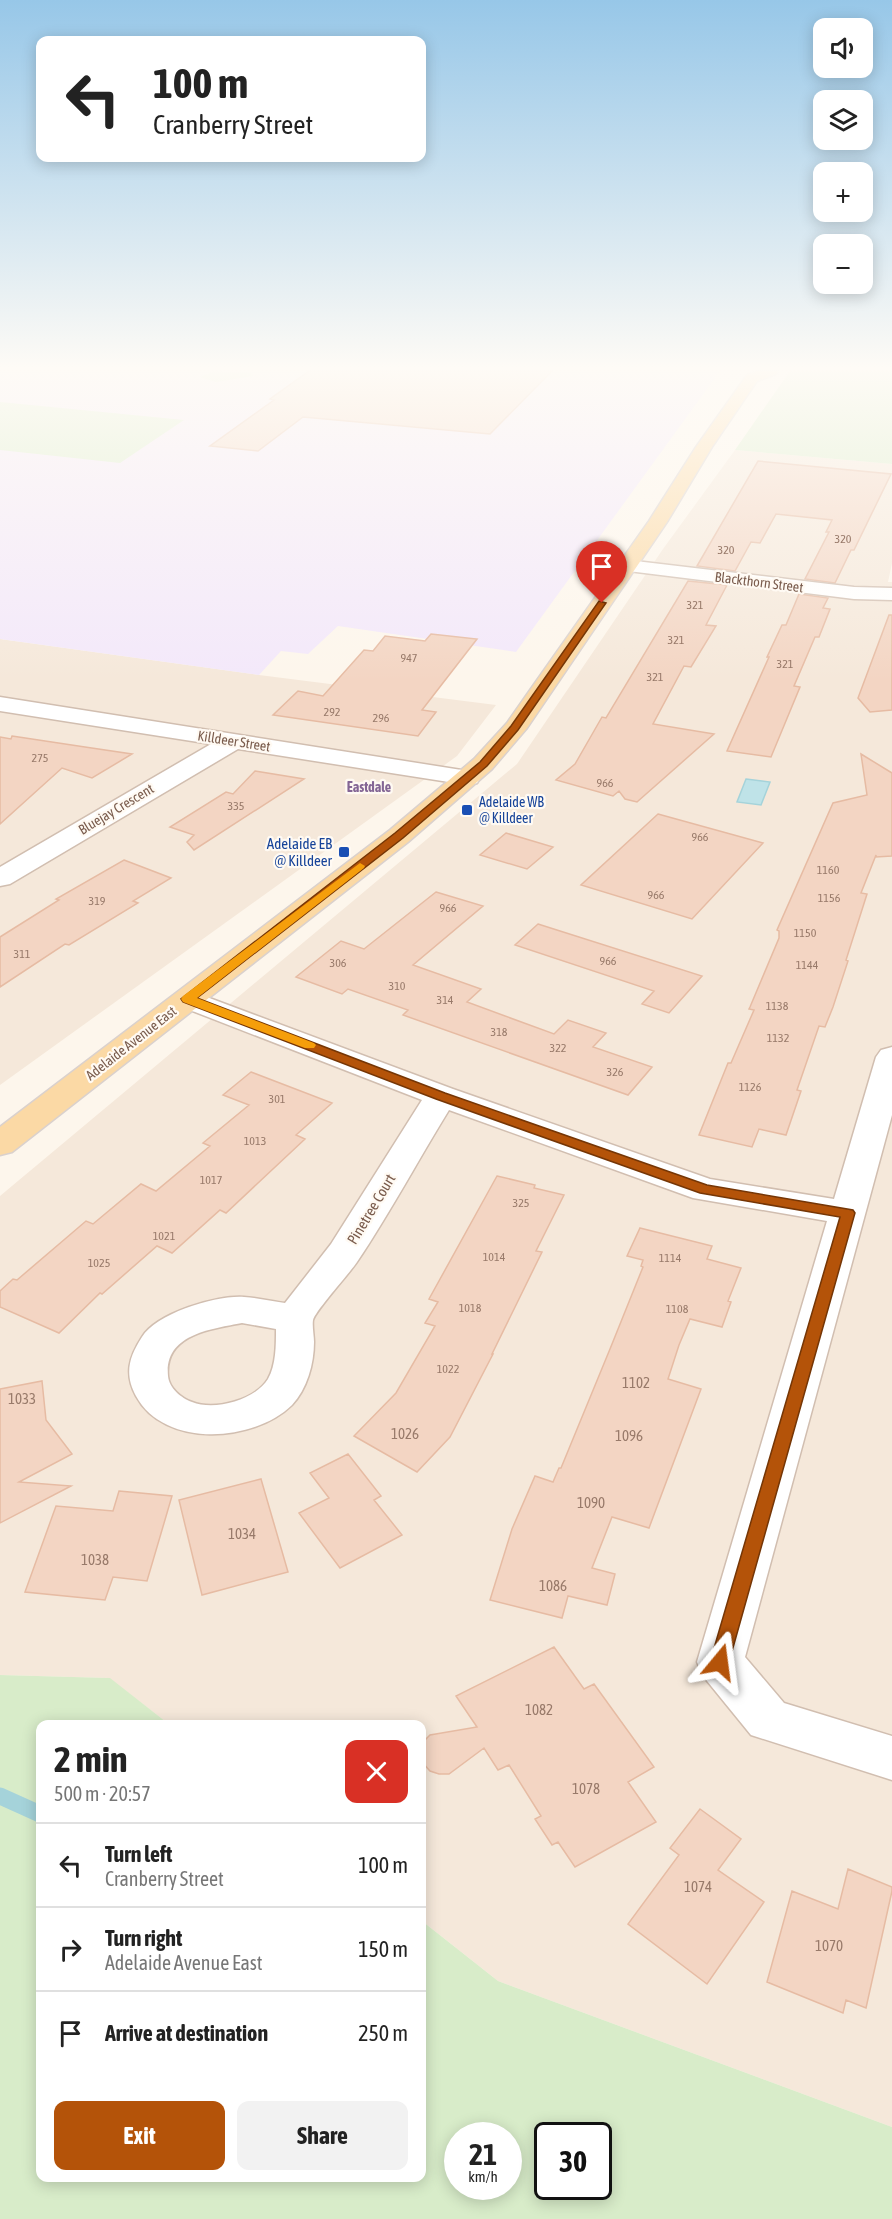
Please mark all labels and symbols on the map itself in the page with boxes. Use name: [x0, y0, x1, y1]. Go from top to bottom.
house number: 320: [835, 532, 852, 546]
pin: [576, 541, 627, 603]
house number: 320: [718, 543, 735, 557]
street label: Blackthorn Street: [714, 569, 804, 595]
house number: 321: [687, 598, 704, 612]
house number: 321: [668, 633, 685, 647]
house number: 947: [401, 651, 418, 665]
house number: 321: [777, 657, 794, 671]
house number: 321: [647, 670, 664, 684]
house number: 292: [324, 705, 340, 719]
house number: 296: [373, 711, 390, 725]
street label: Killdeer Street: [196, 727, 272, 755]
house number: 275: [32, 751, 48, 765]
house number: 966: [597, 776, 614, 790]
district label: Eastdale: [347, 779, 391, 795]
street label: Bluejay Crescent: [75, 780, 157, 838]
place label: Adelaide WB @ Killdeer: [479, 794, 544, 826]
house number: 335: [228, 799, 244, 813]
marker: Adelaide WB @ Killdeer: [460, 803, 474, 817]
house number: 966: [692, 830, 709, 844]
place label: Adelaide EB @ Killdeer: [267, 835, 333, 869]
marker: Adelaide EB @ Killdeer: [337, 845, 351, 859]
house number: 1160: [817, 863, 840, 877]
house number: 966: [648, 888, 665, 902]
house number: 1156: [818, 891, 841, 905]
house number: 319: [89, 894, 106, 908]
house number: 966: [440, 901, 457, 915]
house number: 1150: [794, 926, 817, 940]
house number: 311: [14, 947, 31, 961]
house number: 966: [600, 954, 617, 968]
house number: 306: [330, 956, 347, 970]
house number: 1144: [796, 958, 819, 972]
house number: 310: [389, 979, 406, 993]
house number: 314: [437, 993, 454, 1007]
house number: 1138: [766, 999, 789, 1013]
street label: Adelaide Avenue East: [83, 1003, 179, 1083]
house number: 318: [491, 1025, 508, 1039]
house number: 1132: [767, 1031, 789, 1045]
house number: 322: [550, 1041, 566, 1055]
house number: 326: [607, 1065, 624, 1079]
house number: 1126: [739, 1080, 762, 1094]
house number: 301: [269, 1092, 286, 1106]
house number: 1013: [244, 1134, 266, 1148]
street label: Pinetree Court: [343, 1171, 399, 1247]
house number: 1017: [200, 1173, 223, 1187]
house number: 325: [513, 1196, 529, 1210]
house number: 1021: [153, 1229, 176, 1243]
house number: 1014: [483, 1250, 506, 1264]
house number: 1114: [659, 1251, 682, 1265]
house number: 1025: [88, 1256, 110, 1270]
house number: 1018: [459, 1301, 482, 1315]
house number: 1108: [666, 1302, 689, 1316]
house number: 1022: [437, 1362, 459, 1376]
house number: 1102: [622, 1374, 650, 1391]
house number: 1033: [8, 1390, 36, 1407]
house number: 1026: [391, 1425, 419, 1442]
house number: 1096: [615, 1427, 643, 1444]
house number: 1090: [577, 1494, 605, 1511]
house number: 1034: [228, 1525, 256, 1542]
house number: 1038: [81, 1551, 109, 1568]
house number: 1086: [539, 1577, 567, 1594]
position arrow: [688, 1630, 752, 1694]
house number: 1082: [525, 1701, 553, 1718]
house number: 1078: [572, 1780, 600, 1797]
house number: 1074: [684, 1878, 712, 1895]
house number: 1070: [815, 1937, 843, 1954]
speed limit sign: 30: [534, 2122, 612, 2200]

